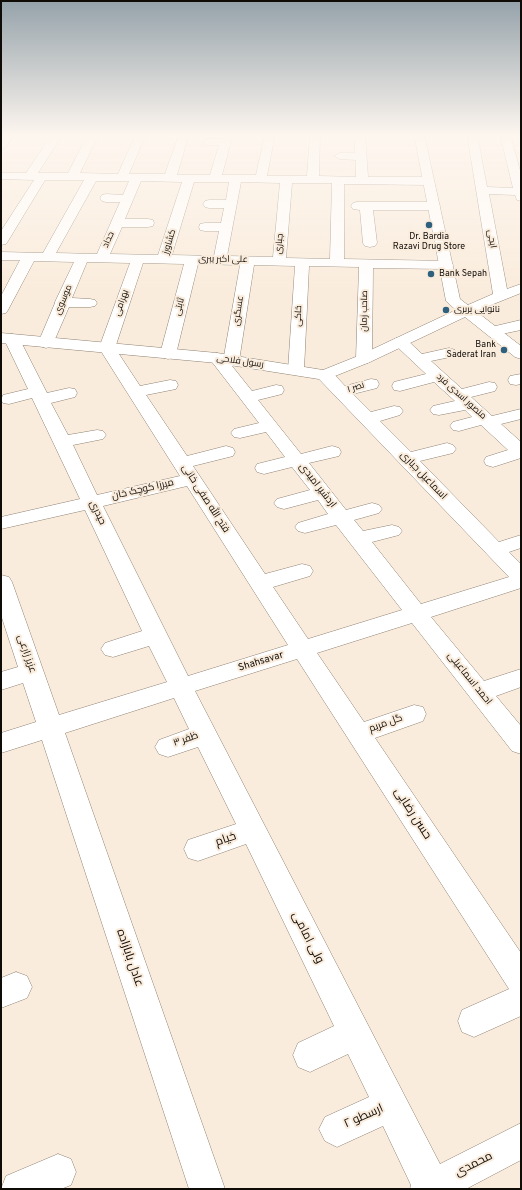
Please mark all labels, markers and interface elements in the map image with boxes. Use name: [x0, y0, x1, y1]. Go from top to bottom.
marker: Dr. Bardia Razavi Drug Store: [424, 220, 434, 230]
street label: کشاورز: [161, 228, 179, 256]
street label: ایجی: [484, 229, 498, 249]
street label: حداد: [101, 230, 117, 250]
place label: Dr. Bardia Razavi Drug Store: [393, 232, 465, 253]
street label: جباری: [274, 233, 286, 255]
street label: علی اکبر ببری: [198, 254, 248, 266]
marker: Bank Sepah: [426, 269, 436, 279]
place label: Bank Sepah: [439, 269, 487, 279]
street label: موسوی: [53, 283, 75, 317]
street label: بهرامی: [112, 288, 132, 318]
street label: صاحب زمان: [359, 290, 371, 332]
street label: عسگری: [231, 295, 247, 327]
street label: ثابتی: [173, 297, 187, 317]
street label: خاکی: [293, 305, 305, 327]
marker: نانوایی بربری: [441, 305, 451, 315]
place label: نانوایی بربری: [454, 305, 500, 315]
place label: Bank Saderat Iran: [447, 340, 496, 361]
marker: Bank Saderat Iran: [499, 345, 509, 355]
street label: رسول فلاحی: [216, 353, 264, 371]
street label: منصور اسدی فرد: [434, 372, 488, 422]
street label: نصر ۱: [346, 380, 366, 396]
street label: اسماعیل جباری: [397, 450, 449, 502]
street label: اردشیر امیدی: [296, 461, 338, 511]
street label: فتح الله صفی خانی: [178, 463, 232, 535]
street label: میرزا کوچک خان: [111, 477, 175, 503]
street label: حیدری: [86, 499, 108, 527]
street label: عزیز زارعی: [14, 633, 38, 675]
street label: Shahsavar: [237, 649, 285, 675]
street label: احمد اسماعیلی: [444, 650, 494, 708]
street label: گل مریم: [368, 712, 404, 736]
street label: ظفر ۳: [172, 730, 200, 750]
street label: حسن رضایی: [390, 786, 434, 842]
street label: خیام: [214, 830, 238, 850]
street label: ولی امامی: [288, 910, 326, 966]
street label: عادل بابازاده: [112, 927, 146, 989]
street label: ارسطو ۲: [342, 1102, 386, 1132]
street label: محمدی: [453, 1149, 495, 1181]

